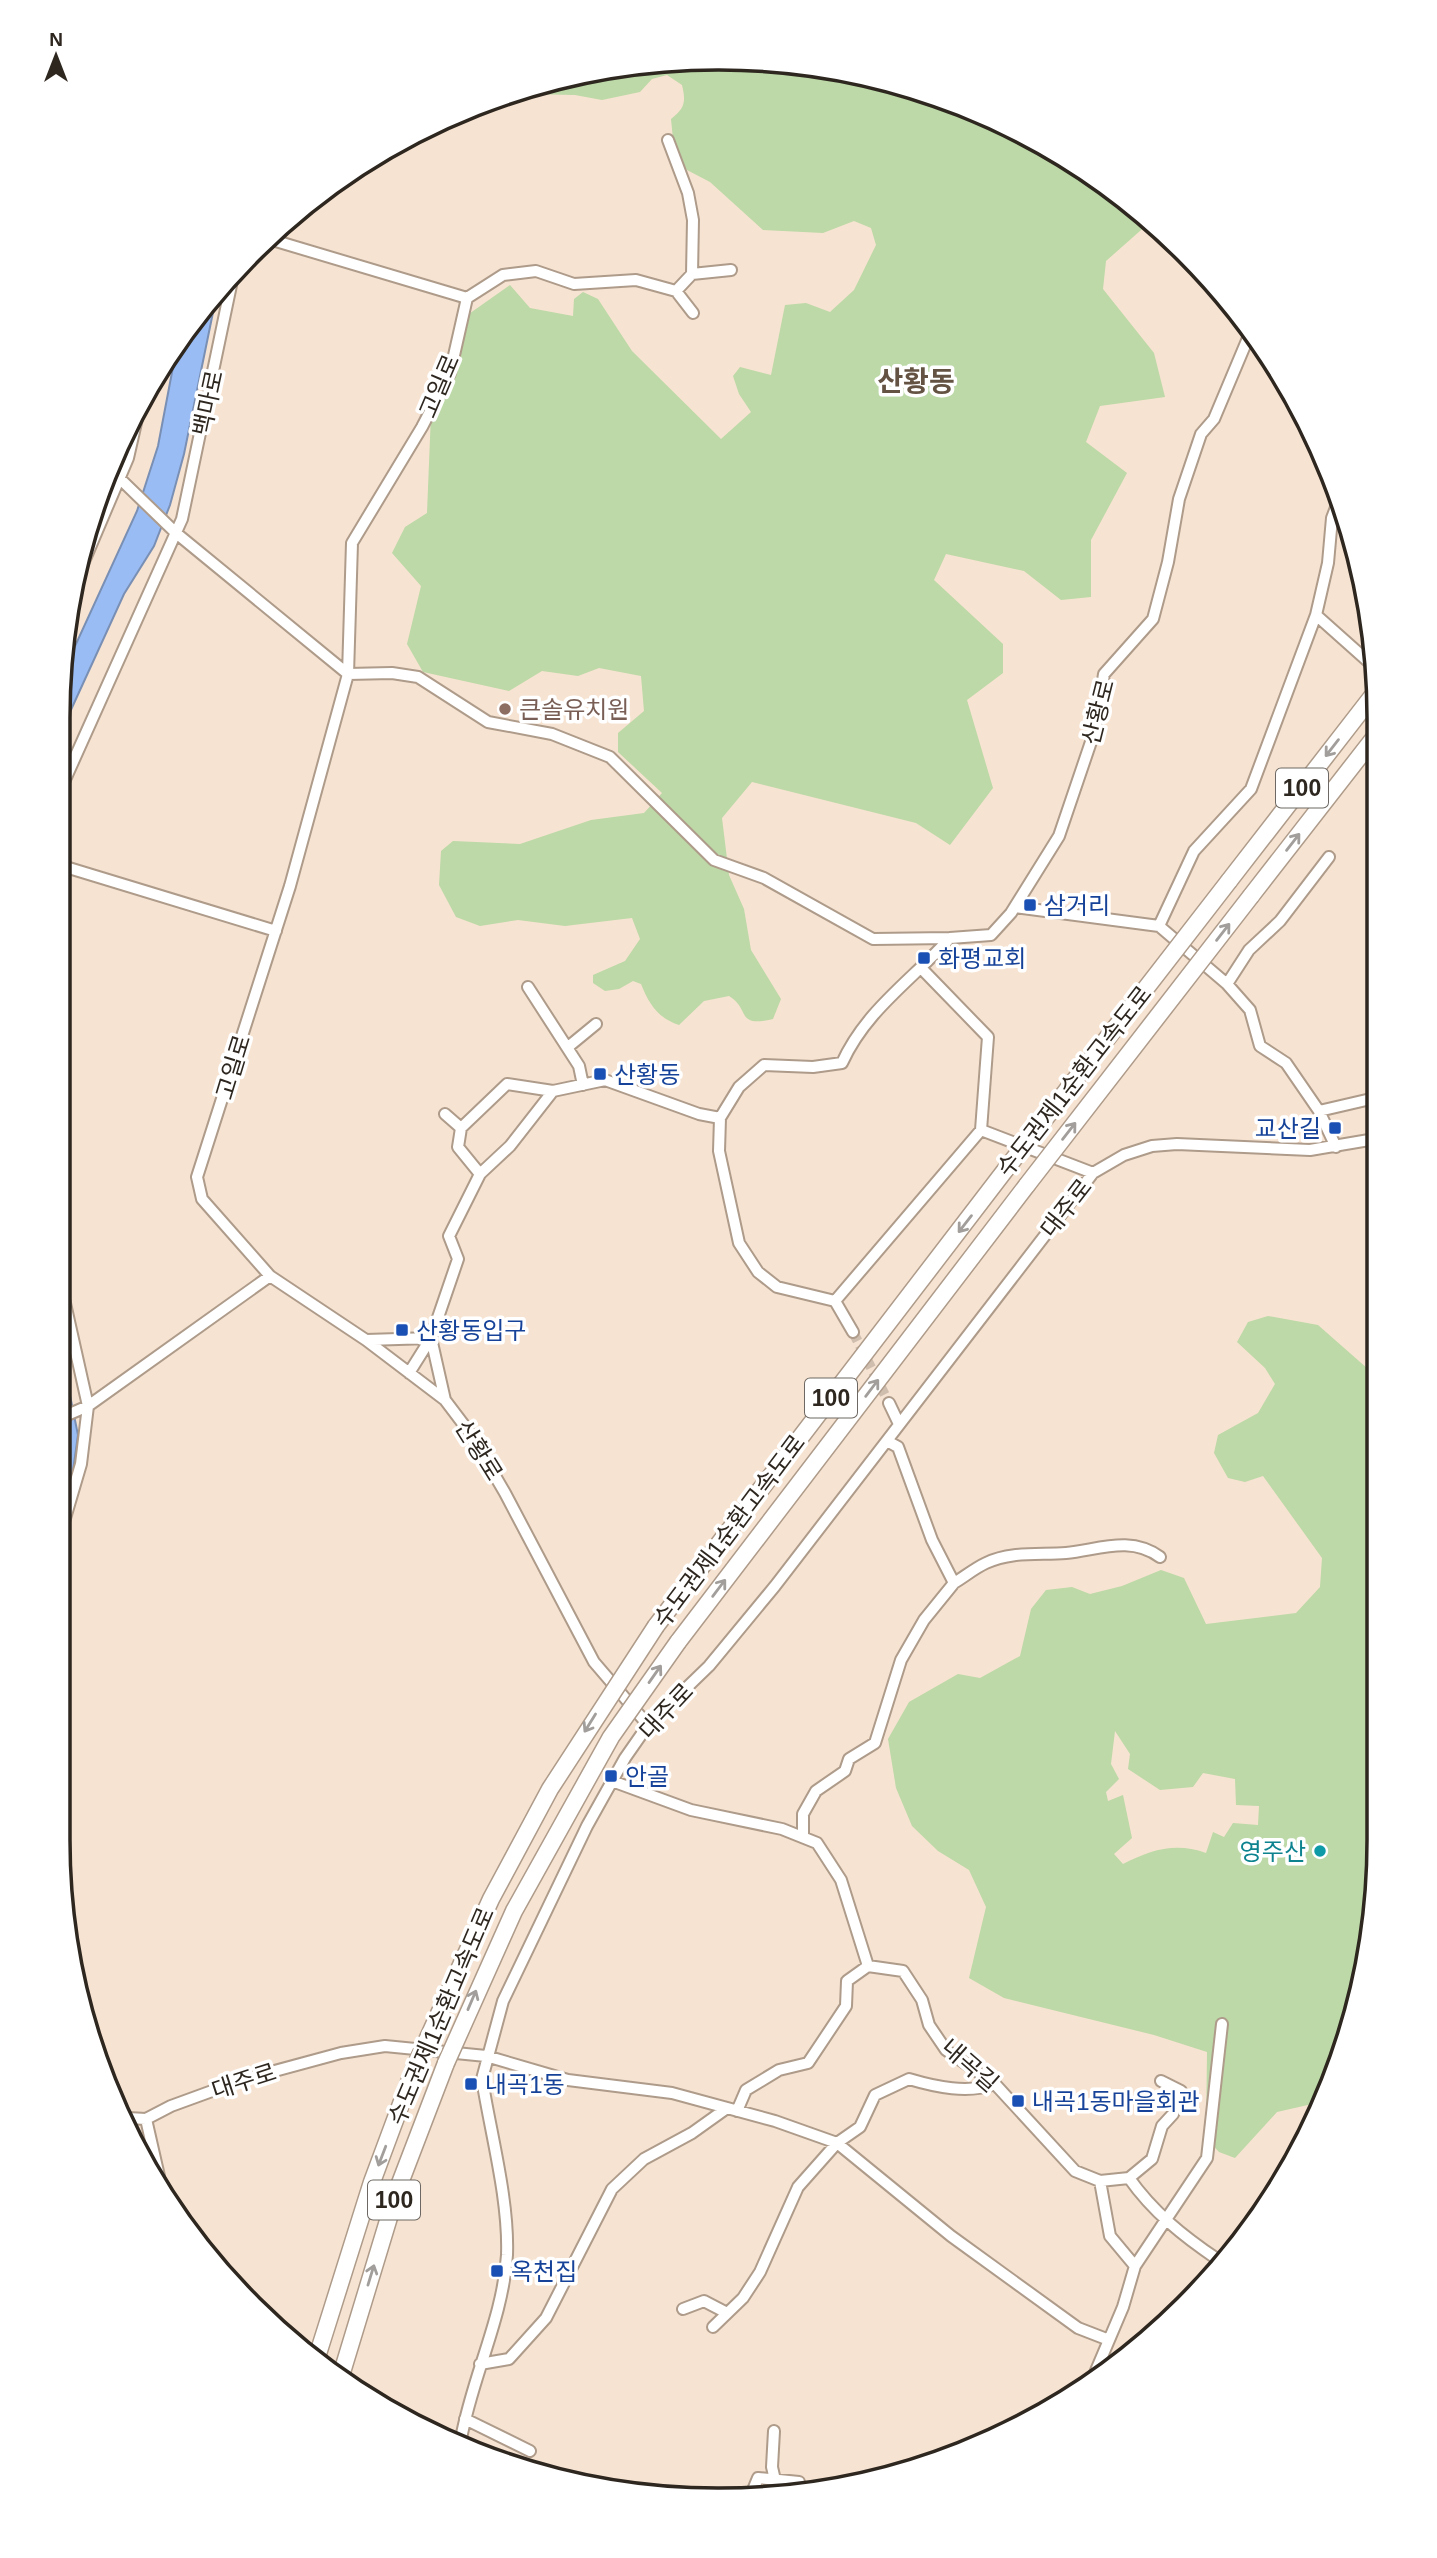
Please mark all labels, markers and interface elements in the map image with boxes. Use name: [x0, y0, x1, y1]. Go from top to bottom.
north arrow: [21, 21, 91, 91]
text: N: [49, 29, 63, 50]
street label: 고일로: [414, 350, 464, 422]
district label: 산황동: [877, 366, 955, 397]
street label: 백마로: [188, 368, 228, 438]
street label: 산황로: [1077, 677, 1119, 747]
place label: 큰솔유치원: [519, 696, 629, 723]
marker: 큰솔유치원: [497, 701, 513, 717]
one-way arrow: [1325, 739, 1340, 757]
road number: 100: [1276, 768, 1328, 808]
one-way arrow: [1286, 834, 1301, 852]
place label: 삼거리: [1044, 892, 1110, 919]
marker: 삼거리: [1022, 897, 1038, 913]
one-way arrow: [1216, 924, 1231, 942]
place label: 화평교회: [938, 945, 1026, 972]
marker: 화평교회: [916, 950, 932, 966]
street label: 수도권제1순환고속도로: [991, 980, 1157, 1182]
street label: 고일로: [210, 1031, 256, 1103]
place label: 산황동: [614, 1061, 680, 1088]
marker: 산황동: [592, 1066, 608, 1082]
place label: 교산길: [1255, 1115, 1321, 1142]
marker: 교산길: [1327, 1120, 1343, 1136]
one-way arrow: [1061, 1123, 1076, 1141]
street label: 대주로: [1035, 1174, 1097, 1242]
one-way arrow: [957, 1214, 972, 1232]
place label: 산황동입구: [416, 1317, 526, 1344]
marker: 산황동입구: [394, 1322, 410, 1338]
road number: 100: [805, 1378, 857, 1418]
one-way arrow: [865, 1379, 880, 1397]
street label: 산황로: [450, 1415, 508, 1485]
street label: 수도권제1순환고속도로: [648, 1429, 810, 1633]
one-way arrow: [712, 1579, 727, 1598]
one-way arrow: [648, 1665, 663, 1684]
street label: 대주로: [634, 1678, 698, 1744]
one-way arrow: [583, 1712, 597, 1732]
place label: 안골: [625, 1763, 669, 1790]
marker: 안골: [603, 1768, 619, 1784]
place label: 영주산: [1240, 1838, 1306, 1865]
marker: 영주산: [1312, 1843, 1328, 1859]
street label: 수도권제1순환고속도로: [383, 1903, 499, 2129]
one-way arrow: [466, 1990, 479, 2011]
street label: 내곡길: [936, 2033, 1004, 2097]
street label: 대주로: [208, 2058, 280, 2104]
place label: 내곡1동: [485, 2071, 565, 2098]
marker: 내곡1동: [463, 2076, 479, 2092]
place label: 내곡1동마을회관: [1032, 2088, 1200, 2115]
marker: 내곡1동마을회관: [1010, 2093, 1026, 2109]
one-way arrow: [374, 2144, 387, 2166]
road number: 100: [368, 2180, 420, 2220]
place label: 옥천집: [511, 2258, 577, 2285]
marker: 옥천집: [489, 2263, 505, 2279]
one-way arrow: [366, 2265, 378, 2287]

